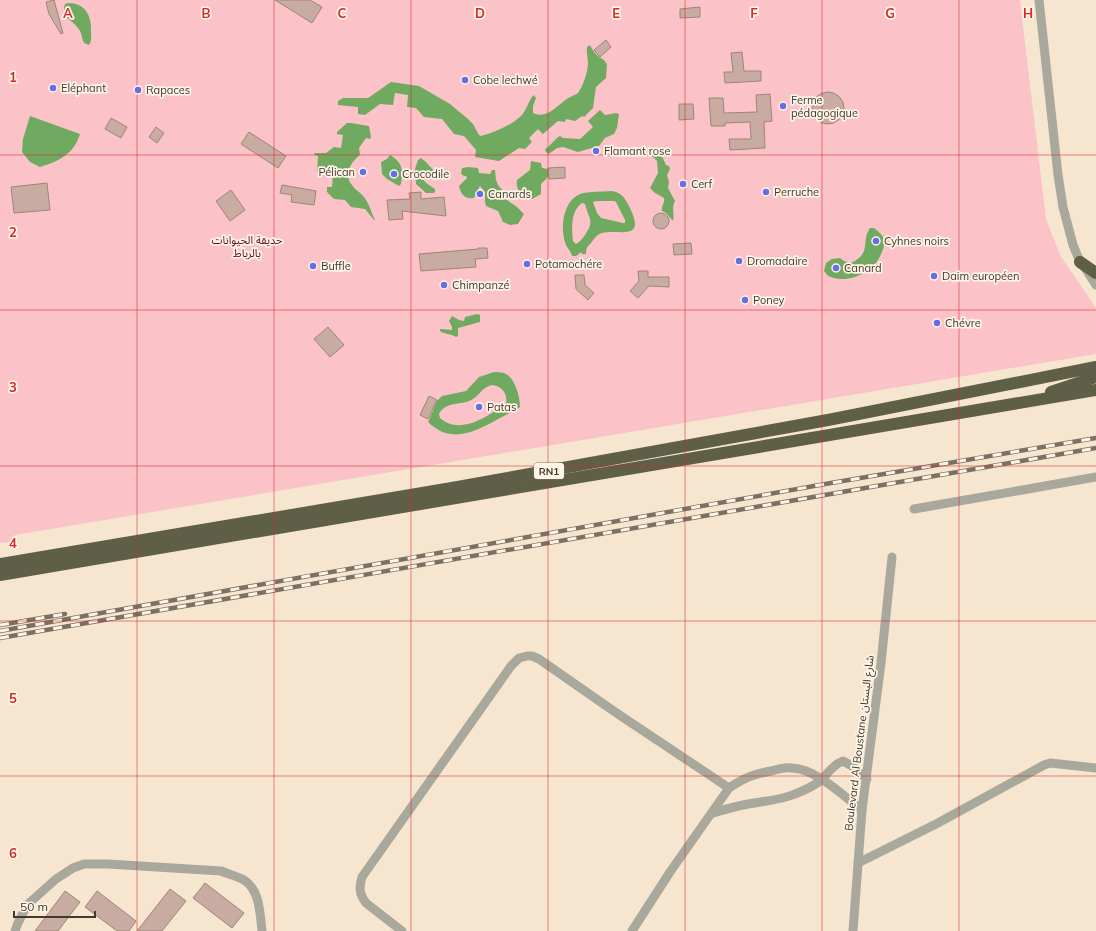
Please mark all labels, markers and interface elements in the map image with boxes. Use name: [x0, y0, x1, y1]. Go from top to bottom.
text: A: [63, 5, 73, 21]
text: B: [202, 5, 211, 21]
text: C: [338, 5, 347, 21]
text: D: [475, 5, 485, 21]
text: E: [612, 5, 620, 21]
text: F: [750, 5, 758, 21]
text: G: [885, 5, 895, 21]
text: H: [1023, 5, 1033, 21]
text: 1: [9, 69, 17, 85]
place label: Cobe lechwé: [473, 73, 538, 87]
marker: Cobe lechwé: [460, 75, 470, 85]
place label: Eléphant: [61, 81, 106, 95]
marker: Eléphant: [48, 83, 58, 93]
place label: Rapaces: [146, 83, 190, 97]
marker: Rapaces: [133, 85, 143, 95]
place label: Ferme pédagogique: [791, 93, 858, 120]
marker: Ferme pédagogique: [778, 101, 788, 111]
place label: Flamant rose: [604, 144, 670, 158]
marker: Flamant rose: [591, 146, 601, 156]
place label: Pélican: [318, 165, 355, 179]
marker: Pélican: [358, 167, 368, 177]
place label: Crocodile: [402, 167, 449, 181]
marker: Crocodile: [389, 169, 399, 179]
place label: Cerf: [691, 177, 712, 191]
marker: Cerf: [678, 179, 688, 189]
place label: Perruche: [774, 185, 819, 199]
place label: Canards: [488, 187, 531, 201]
marker: Perruche: [761, 187, 771, 197]
marker: Canards: [475, 189, 485, 199]
text: 2: [9, 224, 17, 240]
park label: حديقة الحيوانات بالرباط: [212, 233, 283, 260]
place label: Cyhnes noirs: [884, 234, 949, 248]
marker: Cyhnes noirs: [871, 236, 881, 246]
place label: Dromadaire: [747, 254, 807, 268]
marker: Dromadaire: [734, 256, 744, 266]
place label: Potamochére: [535, 257, 602, 271]
place label: Buffle: [321, 259, 351, 273]
marker: Potamochére: [522, 259, 532, 269]
marker: Buffle: [308, 261, 318, 271]
place label: Canard: [844, 261, 882, 275]
marker: Canard: [831, 263, 841, 273]
place label: Daim européen: [942, 269, 1020, 283]
marker: Daim européen: [929, 271, 939, 281]
place label: Chimpanzé: [452, 278, 509, 292]
marker: Chimpanzé: [439, 280, 449, 290]
place label: Poney: [753, 293, 785, 307]
marker: Poney: [740, 295, 750, 305]
place label: Chévre: [945, 316, 981, 330]
marker: Chévre: [932, 318, 942, 328]
text: 3: [9, 379, 17, 395]
place label: Patas: [487, 400, 516, 414]
marker: Patas: [474, 402, 484, 412]
road number: RN1: [534, 463, 564, 479]
text: 4: [9, 535, 17, 551]
street label: Boulevard Al Boustane شارع البستان: [841, 654, 878, 832]
text: 5: [9, 690, 17, 706]
text: 6: [9, 845, 17, 861]
scale bar: [14, 893, 95, 919]
text: 50 m: [20, 899, 48, 914]

